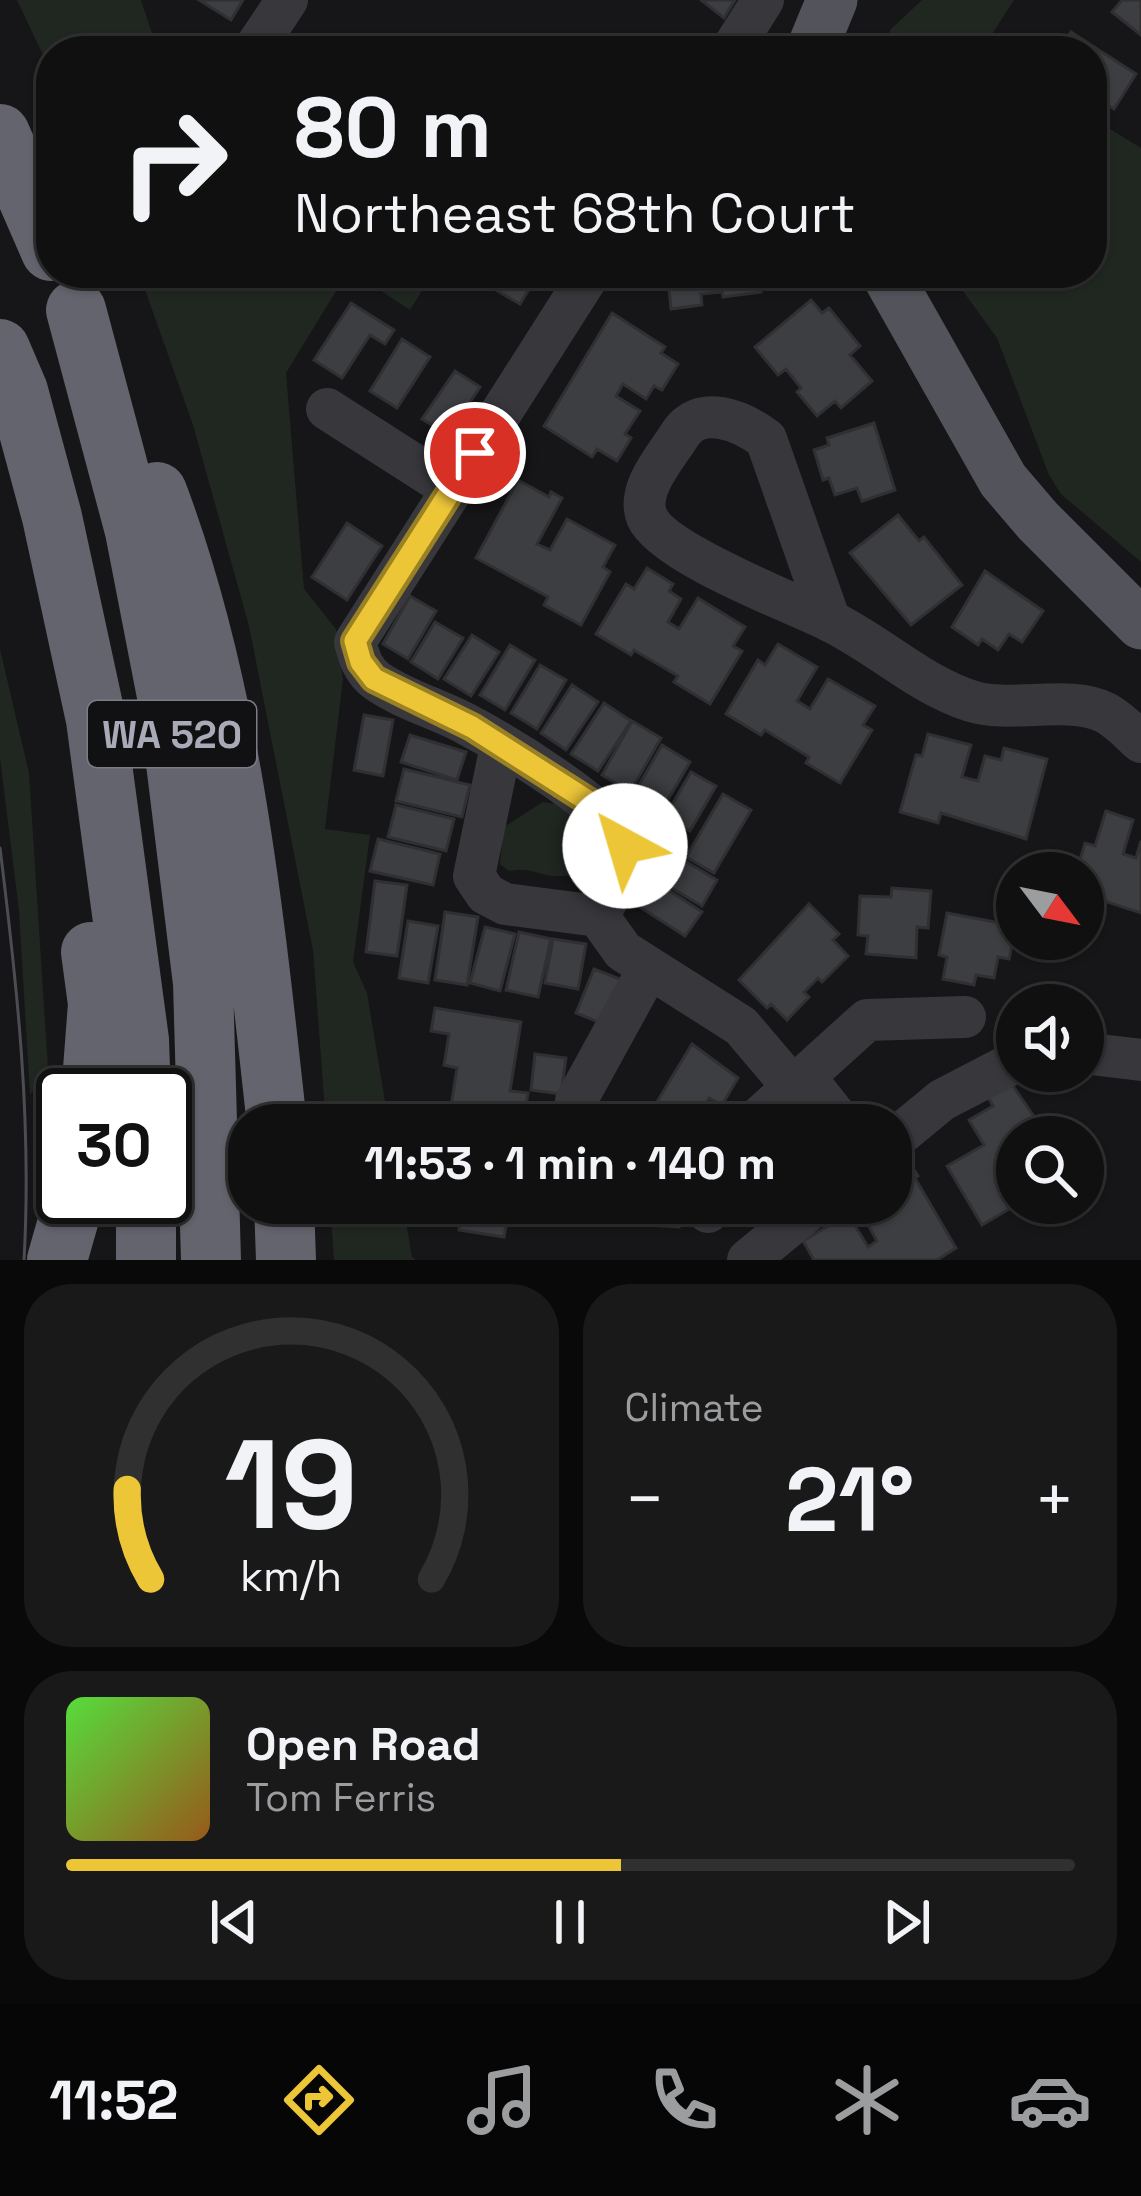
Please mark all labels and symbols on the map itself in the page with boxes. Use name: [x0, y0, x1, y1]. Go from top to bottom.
pin: [424, 402, 526, 504]
road number: WA 520: [88, 701, 256, 767]
position arrow: [562, 783, 688, 909]
north arrow: [996, 852, 1104, 960]
speed limit sign: 30: [36, 1068, 192, 1224]

